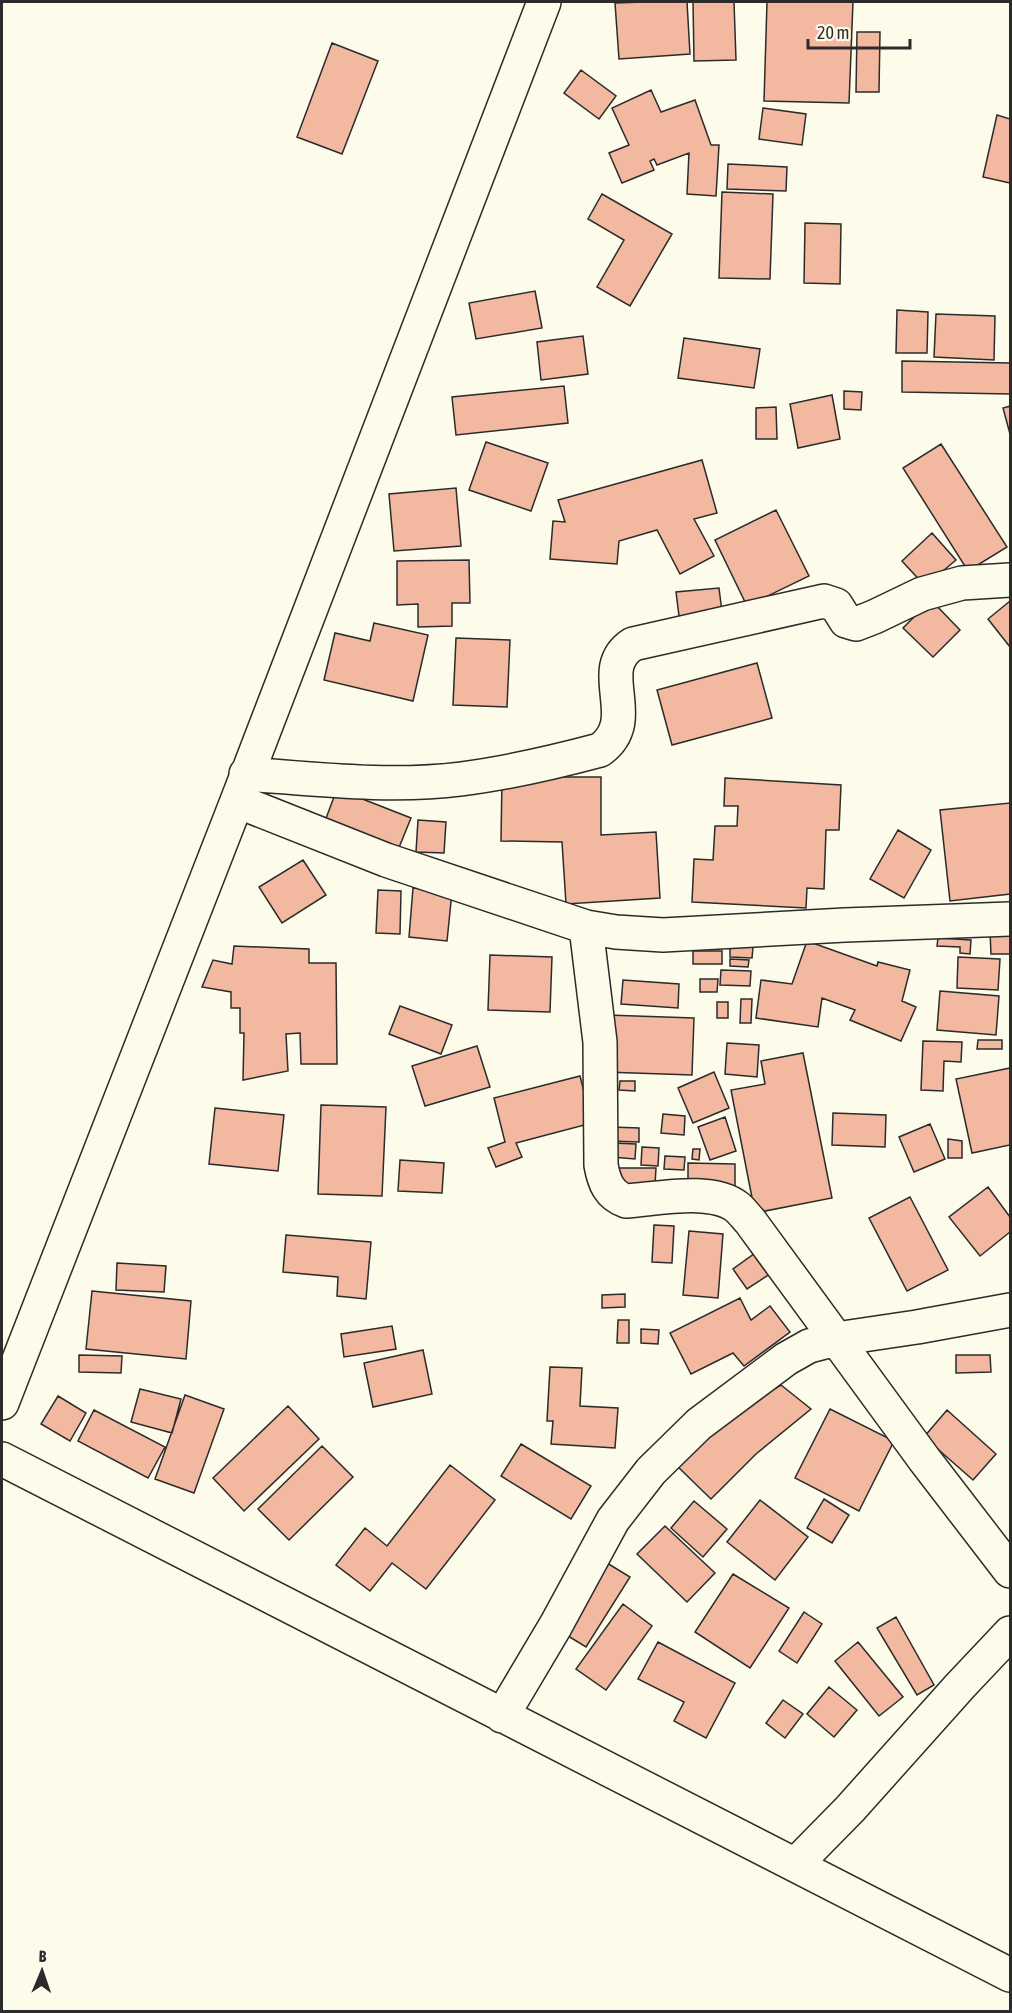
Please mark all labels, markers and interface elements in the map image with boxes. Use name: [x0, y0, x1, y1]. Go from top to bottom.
scale bar: [808, 12, 910, 50]
text: 20 m: [817, 22, 849, 43]
north arrow: [12, 1941, 72, 2001]
text: B: [38, 1947, 47, 1965]

